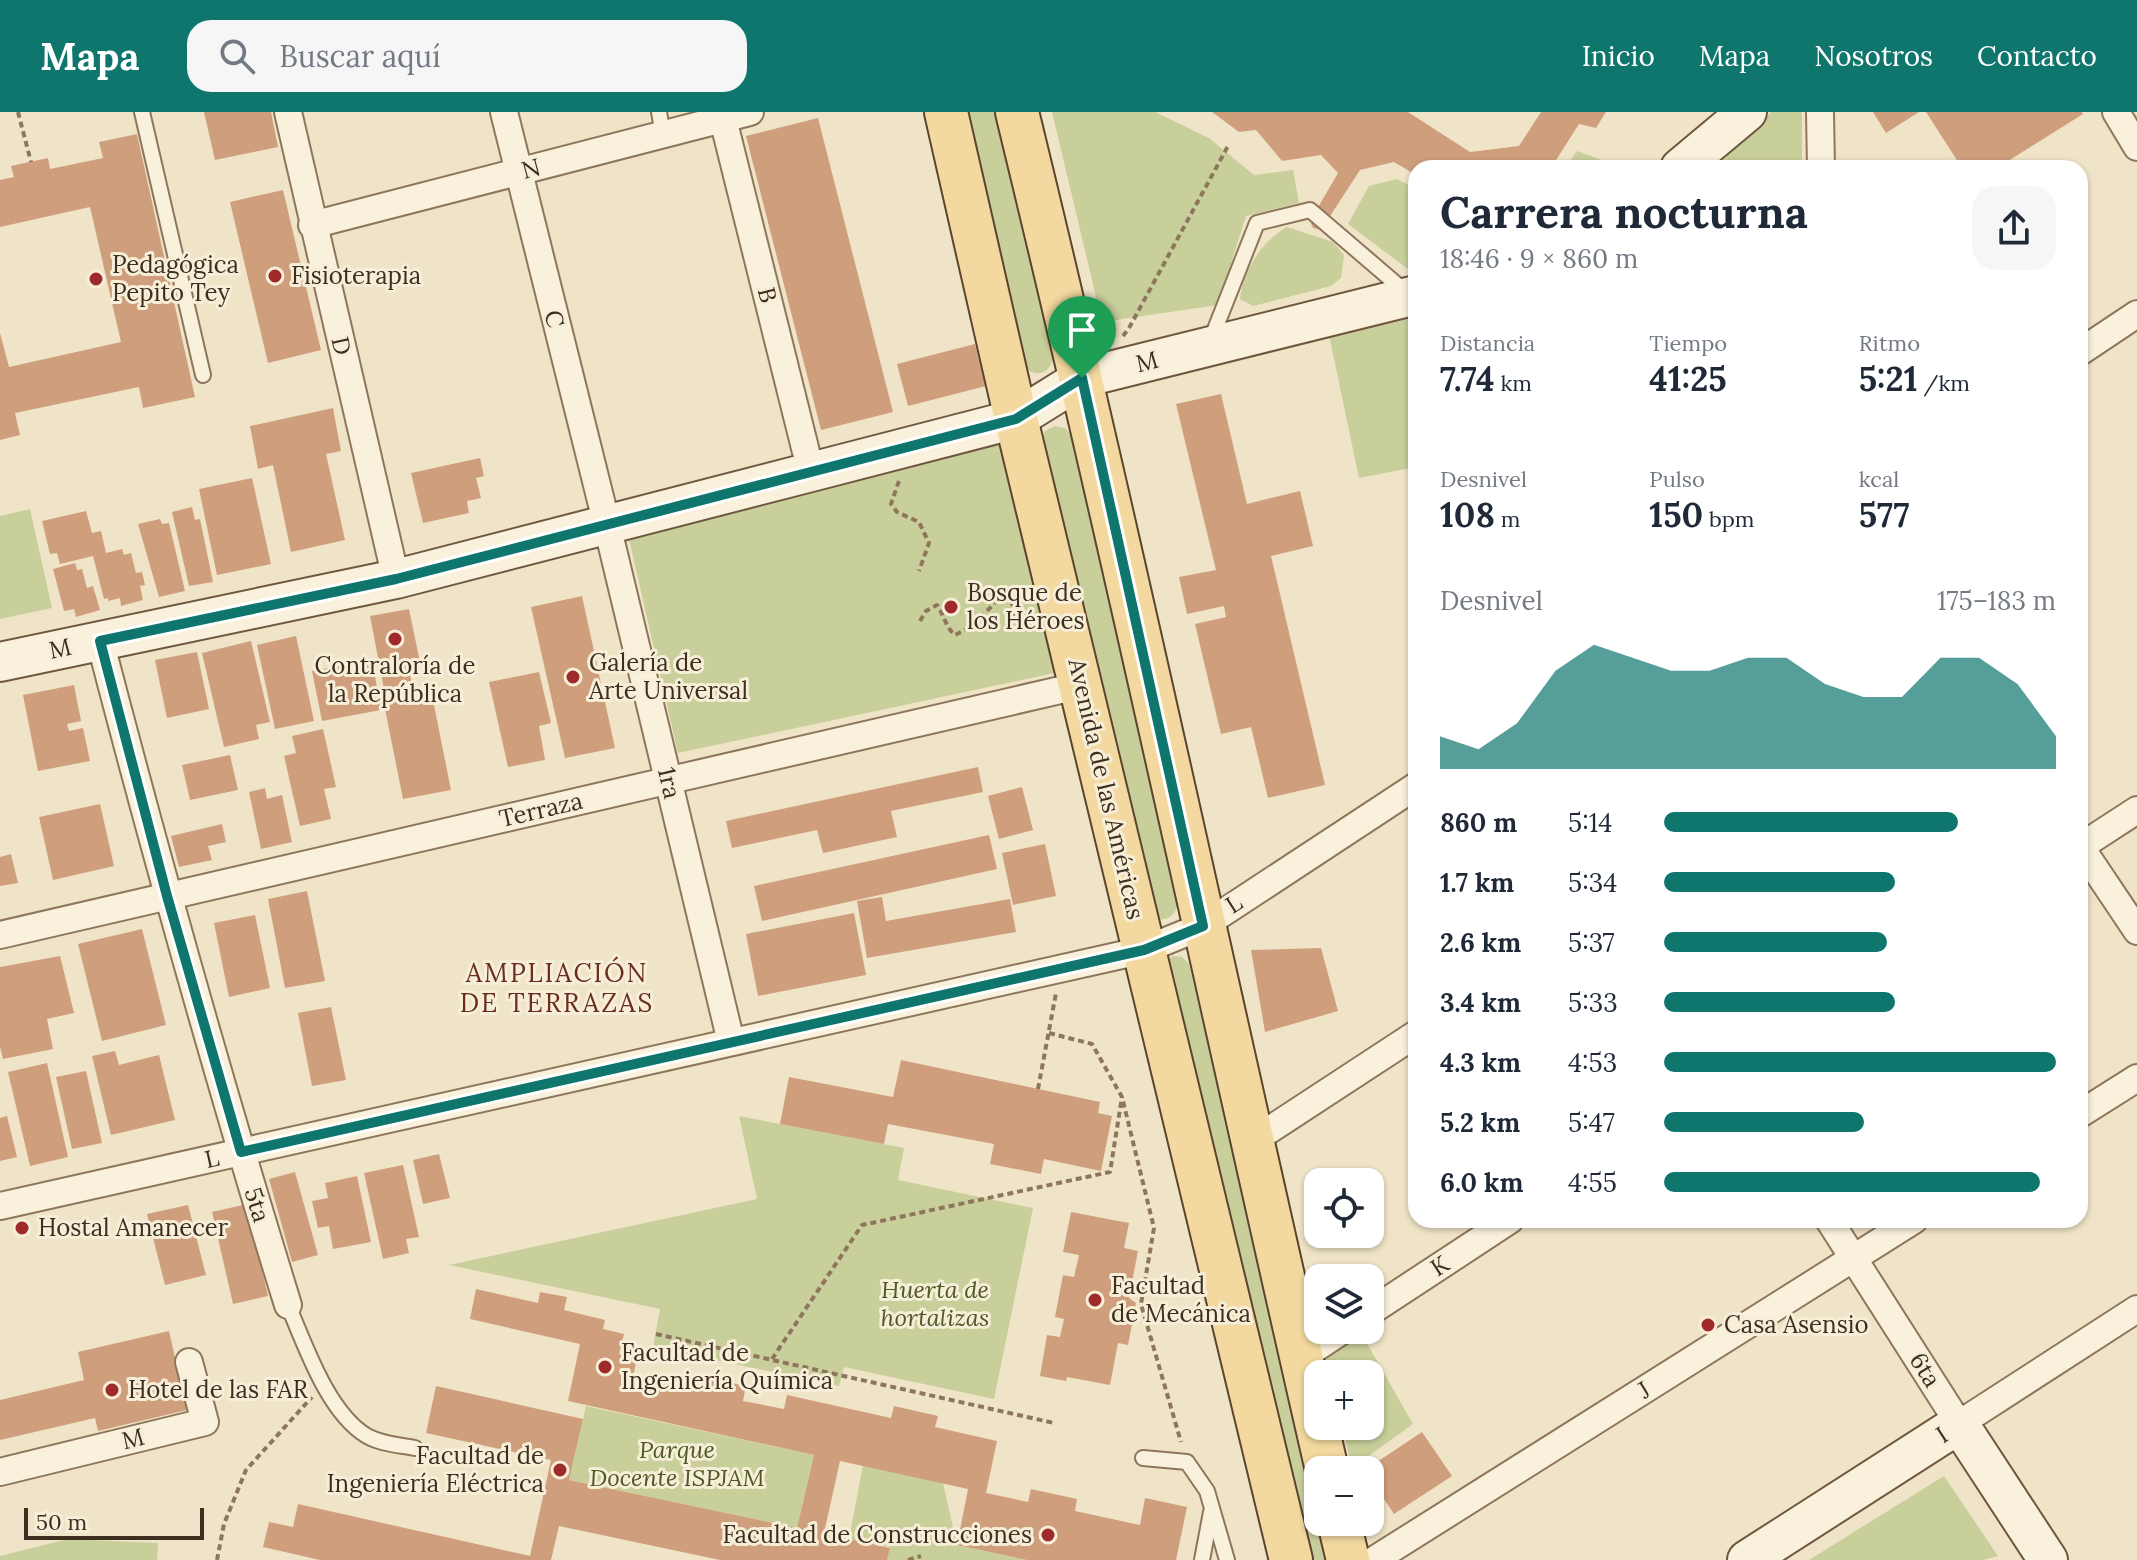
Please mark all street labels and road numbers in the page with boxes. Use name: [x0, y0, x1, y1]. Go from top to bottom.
street label: N: [518, 151, 544, 186]
street label: B: [751, 284, 784, 306]
street label: C: [537, 307, 572, 331]
street label: D: [324, 334, 359, 358]
street label: M: [1132, 344, 1161, 379]
street label: M: [46, 631, 74, 666]
street label: Avenida de las Américas: [1061, 654, 1152, 922]
street label: 1ra: [651, 764, 688, 802]
street label: Terraza: [496, 785, 586, 834]
street label: L: [1219, 887, 1248, 920]
street label: L: [202, 1142, 222, 1175]
street label: 5ta: [238, 1184, 277, 1226]
street label: K: [1424, 1248, 1456, 1283]
street label: 6ta: [1903, 1346, 1948, 1393]
street label: J: [1631, 1374, 1656, 1406]
street label: I: [1930, 1419, 1954, 1450]
street label: M: [118, 1421, 147, 1456]

